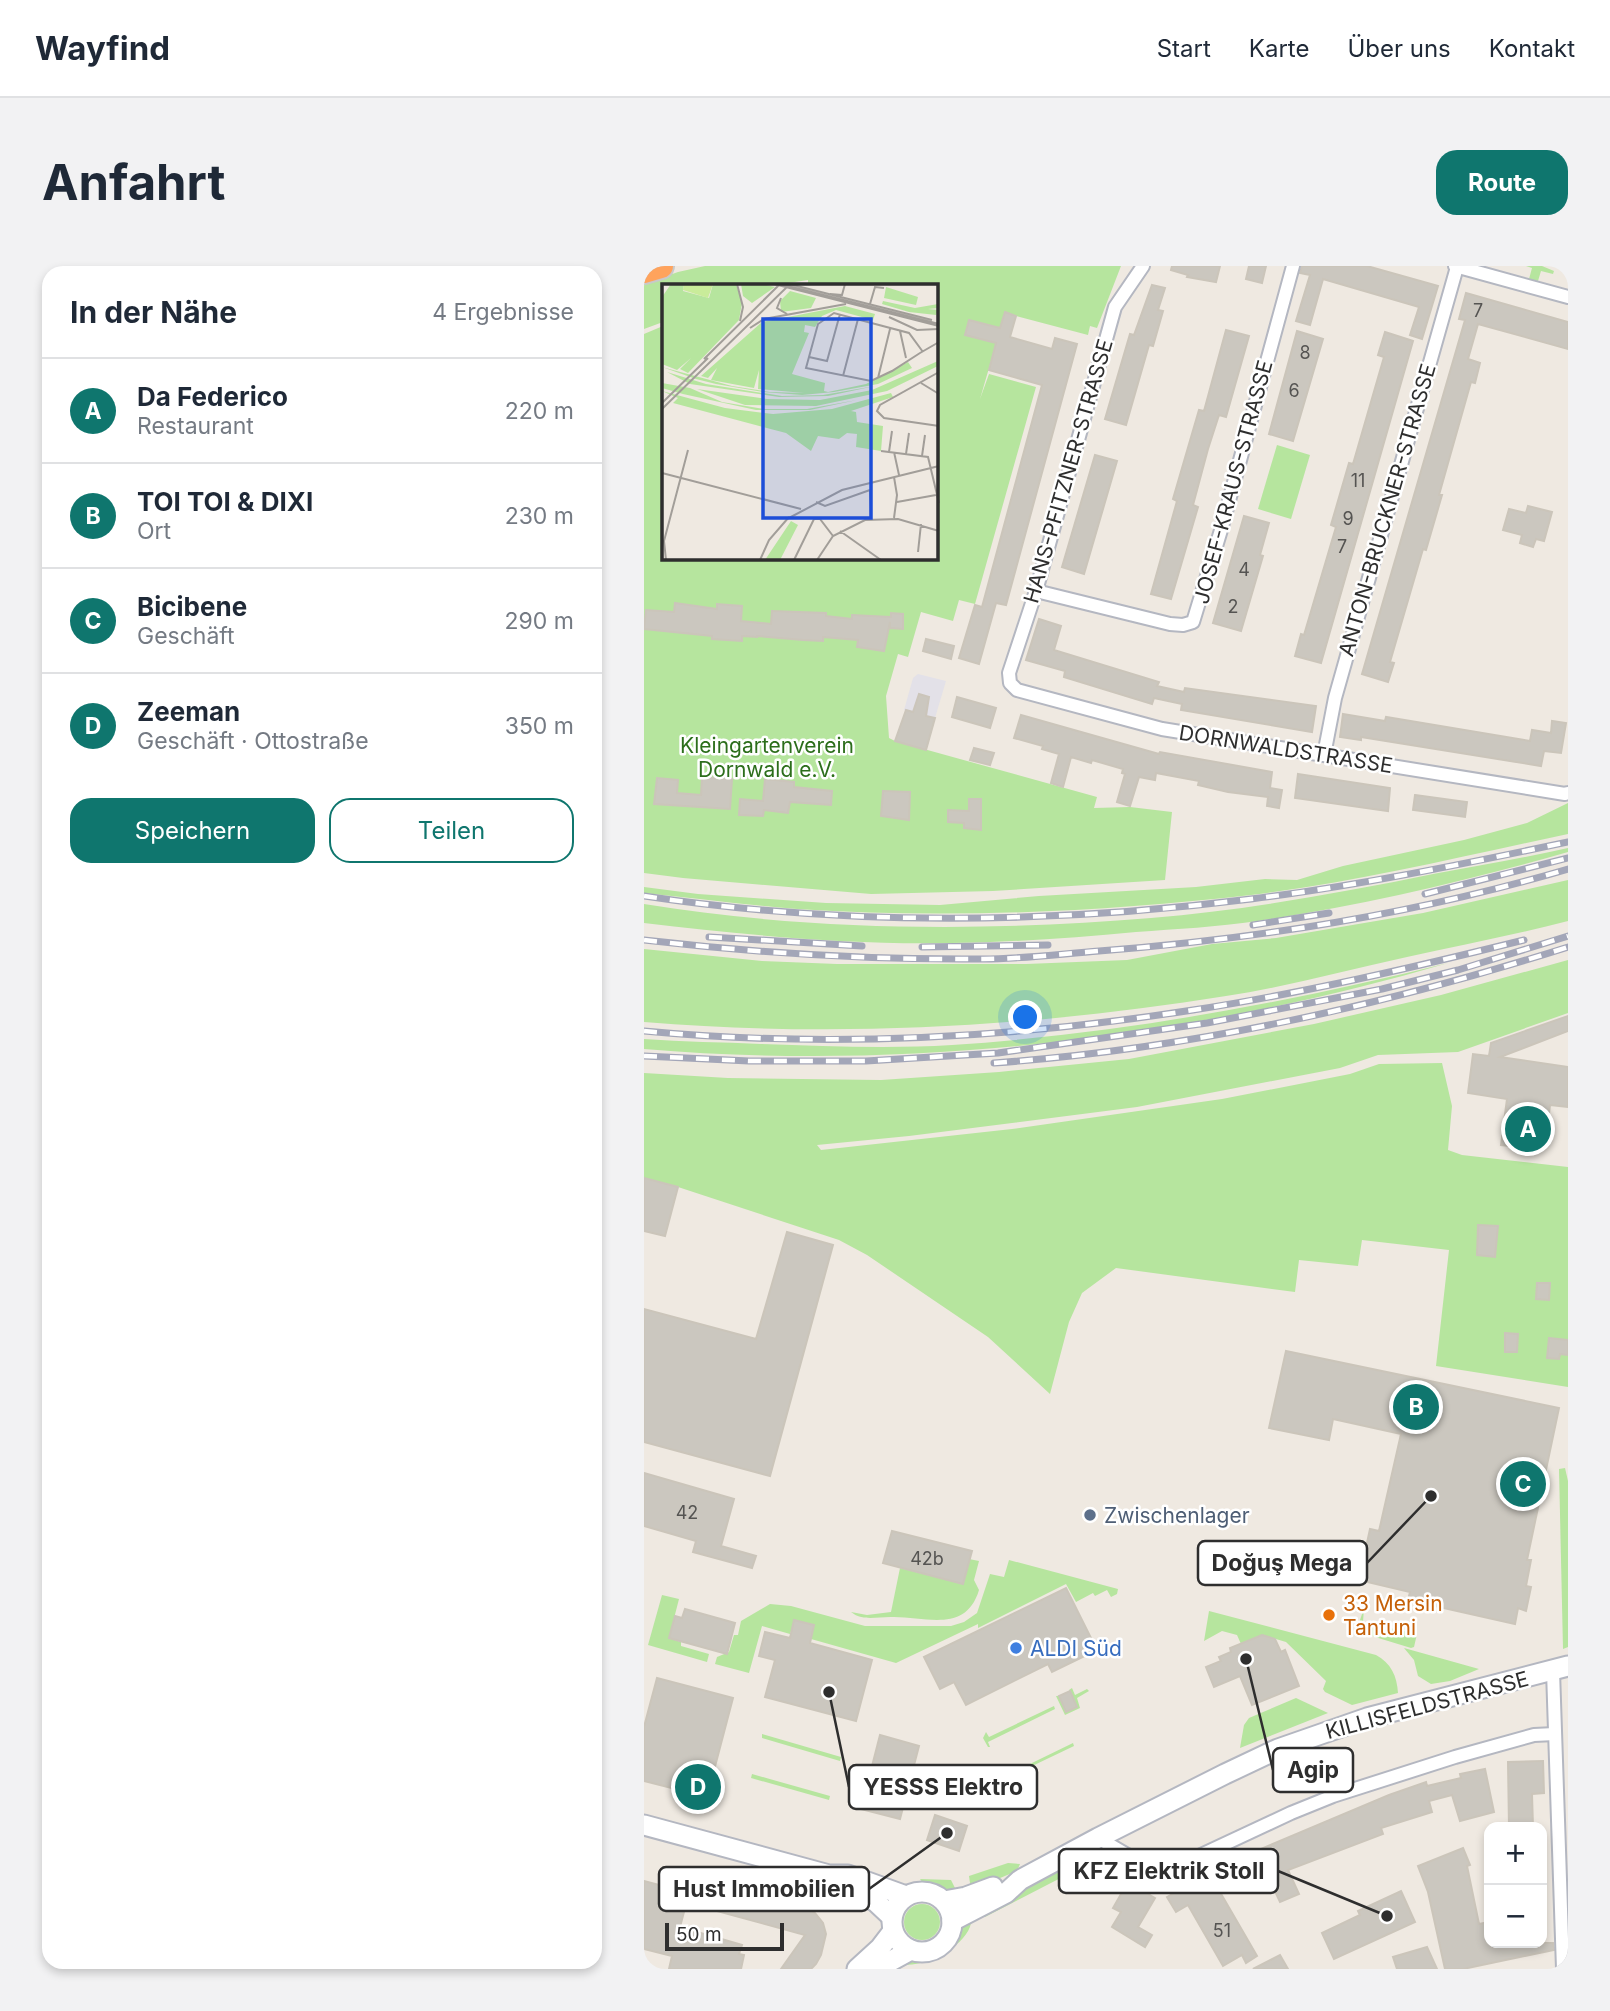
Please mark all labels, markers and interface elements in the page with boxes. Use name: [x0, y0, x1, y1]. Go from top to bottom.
text: Wayfind: [35, 28, 170, 68]
text: Start: [1157, 34, 1211, 63]
text: Karte: [1249, 34, 1309, 63]
text: Über uns: [1347, 34, 1451, 63]
text: Kontakt: [1489, 34, 1575, 63]
button: Route: [1436, 150, 1568, 215]
text: Anfahrt: [42, 153, 225, 212]
inset map: [662, 284, 938, 560]
text: In der Nähe: [70, 294, 237, 330]
text: 4 Ergebnisse: [432, 298, 574, 326]
house number: 7: [1473, 300, 1483, 321]
street label: HANS-PFITZNER-STRASSE: [1018, 336, 1118, 606]
house number: 8: [1299, 342, 1311, 363]
street label: JOSEF-KRAUS-STRASSE: [1188, 357, 1278, 607]
street label: ANTON-BRUCKNER-STRASSE: [1333, 361, 1441, 659]
house number: 6: [1288, 380, 1300, 401]
text: Da Federico: [137, 381, 288, 412]
text: A: [84, 397, 102, 425]
text: 220 m: [505, 397, 574, 425]
text: Restaurant: [137, 412, 254, 440]
house number: 11: [1351, 470, 1365, 491]
text: TOI TOI & DIXI: [137, 486, 313, 517]
text: B: [85, 502, 101, 530]
text: 230 m: [505, 502, 574, 530]
house number: 9: [1342, 508, 1354, 529]
text: Ort: [137, 517, 171, 545]
house number: 7: [1337, 536, 1347, 557]
house number: 4: [1238, 559, 1250, 580]
text: Bicibene: [137, 591, 247, 622]
house number: 2: [1228, 596, 1238, 617]
text: C: [84, 607, 102, 635]
text: 290 m: [505, 607, 574, 635]
text: Geschäft: [137, 622, 235, 650]
text: Zeeman: [137, 696, 240, 727]
text: D: [85, 712, 101, 740]
text: 350 m: [505, 712, 574, 740]
street label: DORNWALDSTRASSE: [1177, 720, 1395, 778]
text: Geschäft · Ottostraße: [137, 727, 369, 755]
park label: Kleingartenverein Dornwald e.V.: [680, 733, 854, 782]
button: Speichern: [70, 798, 315, 863]
button: Teilen: [329, 798, 574, 863]
your location: [1008, 1000, 1042, 1034]
pin: A: [1505, 1103, 1551, 1155]
pin: B: [1393, 1381, 1439, 1433]
pin: C: [1500, 1458, 1546, 1510]
house number: 42: [676, 1502, 698, 1523]
place label: Zwischenlager: [1104, 1503, 1250, 1528]
marker: Zwischenlager: [1082, 1507, 1098, 1523]
callout: Doğuş Mega: [1198, 1541, 1367, 1585]
house number: 42b: [910, 1548, 944, 1569]
text: Doğuş Mega: [1212, 1549, 1352, 1577]
place label: 33 Mersin Tantuni: [1343, 1591, 1443, 1640]
marker: 33 Mersin Tantuni: [1321, 1607, 1337, 1623]
place label: ALDI Süd: [1030, 1636, 1122, 1661]
marker: ALDI Süd: [1008, 1640, 1024, 1656]
street label: KILLISFELDSTRASSE: [1323, 1666, 1531, 1744]
callout: Agip: [1273, 1748, 1353, 1792]
text: Agip: [1287, 1756, 1339, 1784]
pin: D: [675, 1761, 721, 1813]
callout: YESSS Elektro: [849, 1765, 1037, 1809]
text: YESSS Elektro: [863, 1773, 1023, 1801]
map controls: [1484, 1822, 1547, 1948]
button: +: [1484, 1822, 1547, 1885]
callout: KFZ Elektrik Stoll: [1059, 1849, 1278, 1893]
text: KFZ Elektrik Stoll: [1074, 1857, 1264, 1885]
callout: Hust Immobilien: [659, 1867, 869, 1911]
text: Hust Immobilien: [673, 1875, 855, 1903]
button: −: [1484, 1885, 1547, 1948]
scale bar: [665, 1920, 784, 1952]
house number: 51: [1213, 1920, 1231, 1941]
text: 50 m: [676, 1923, 722, 1946]

